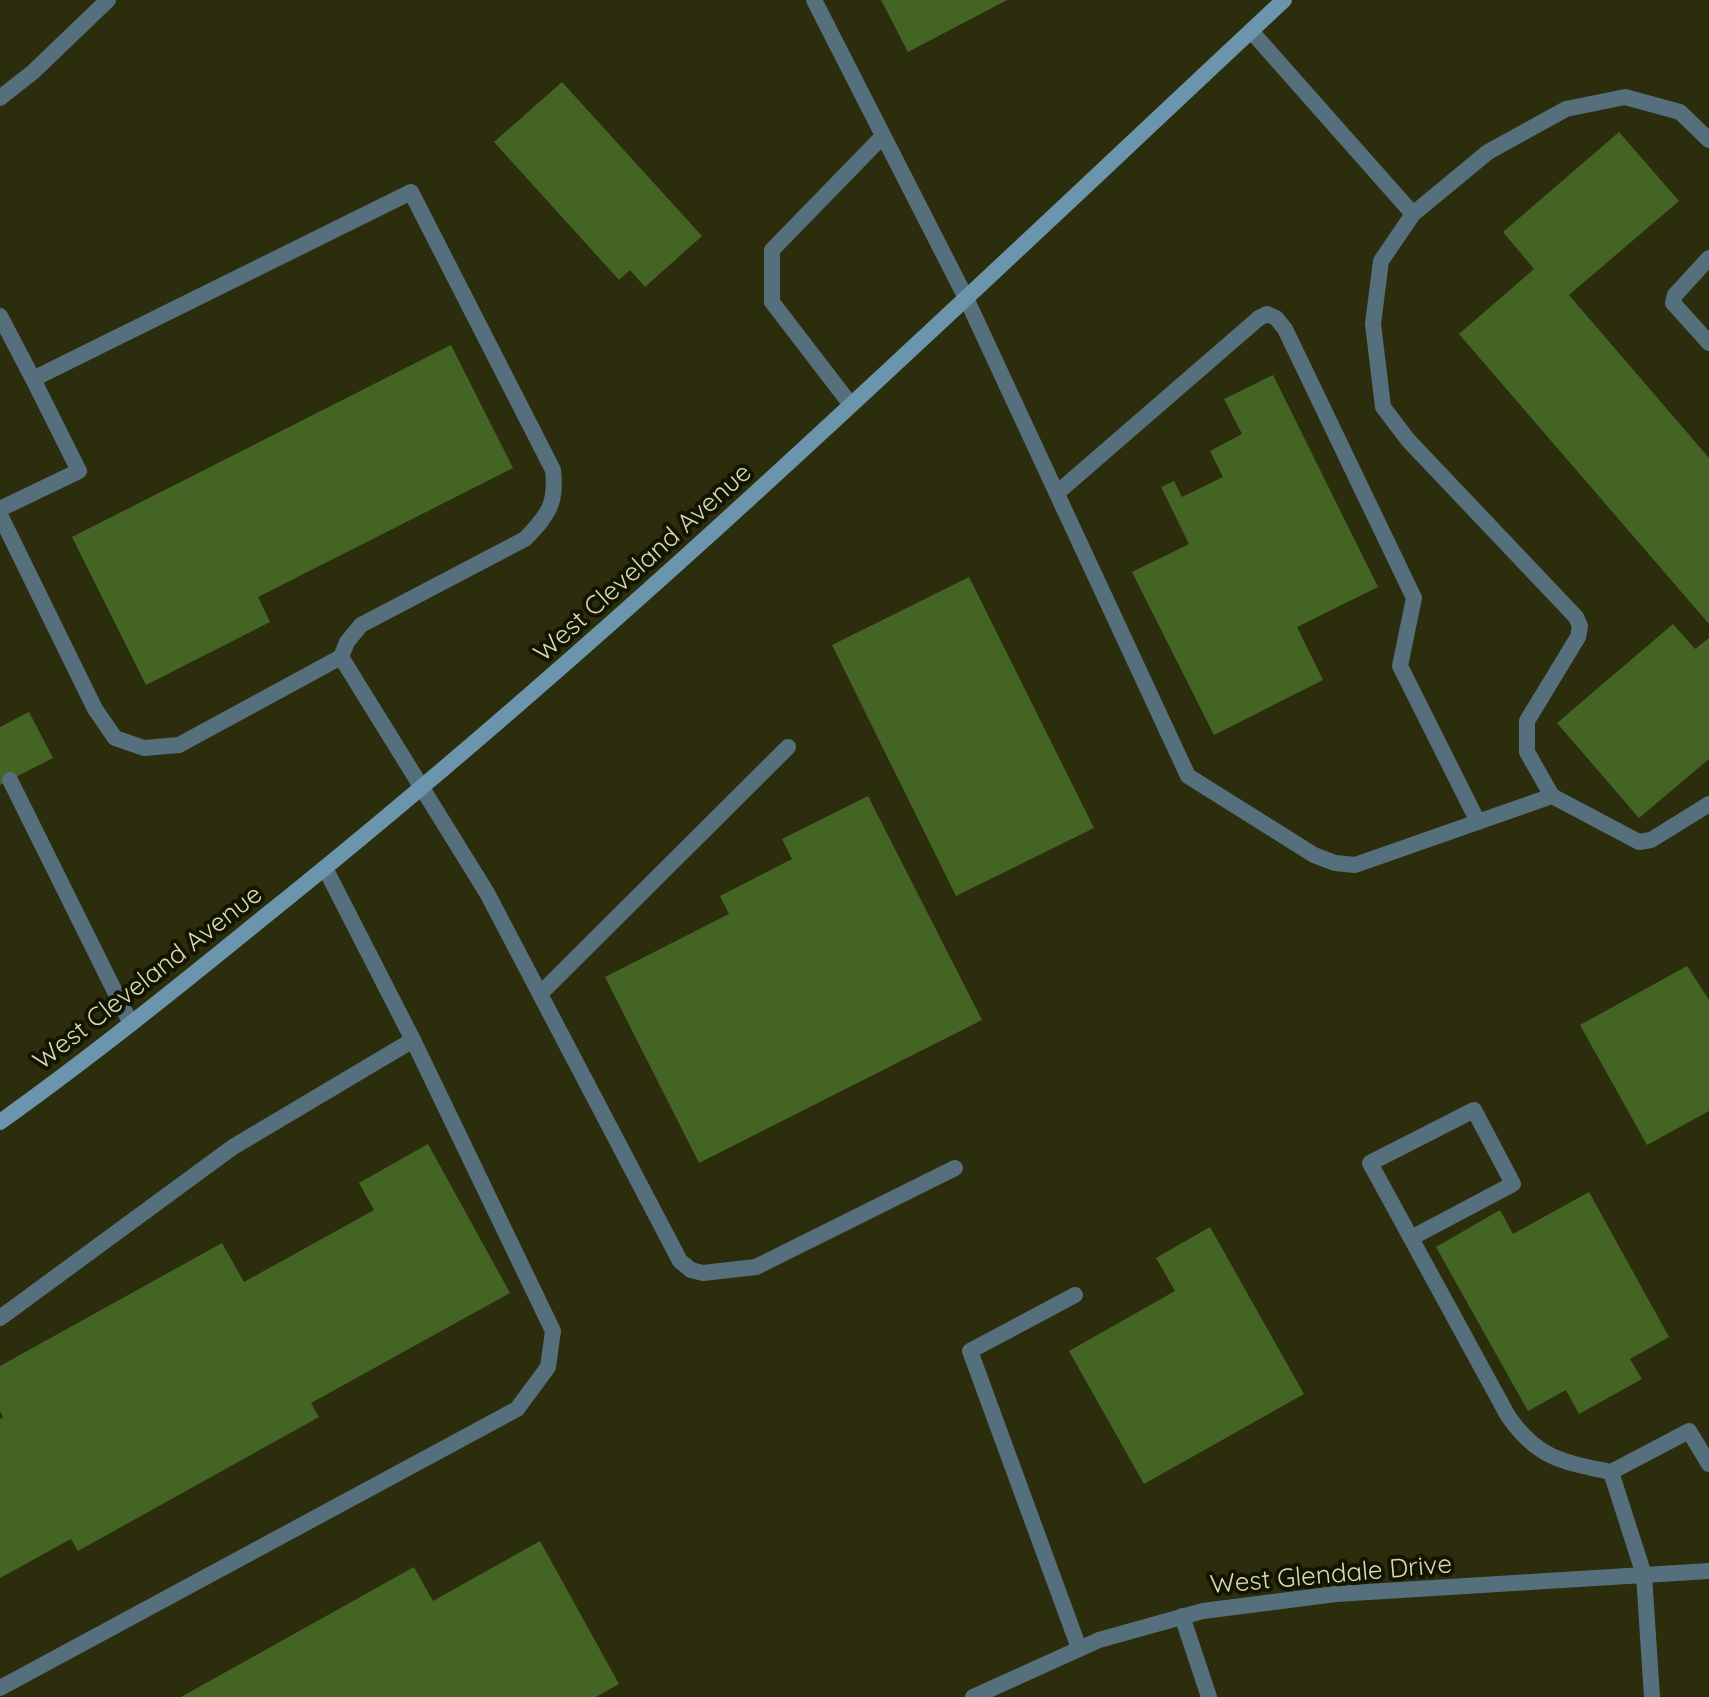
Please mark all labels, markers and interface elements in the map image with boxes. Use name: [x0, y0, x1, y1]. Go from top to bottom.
street label: West Cleveland Avenue: [528, 457, 758, 669]
street label: West Cleveland Avenue: [27, 879, 269, 1077]
street label: West Glendale Drive: [1209, 1549, 1453, 1601]

